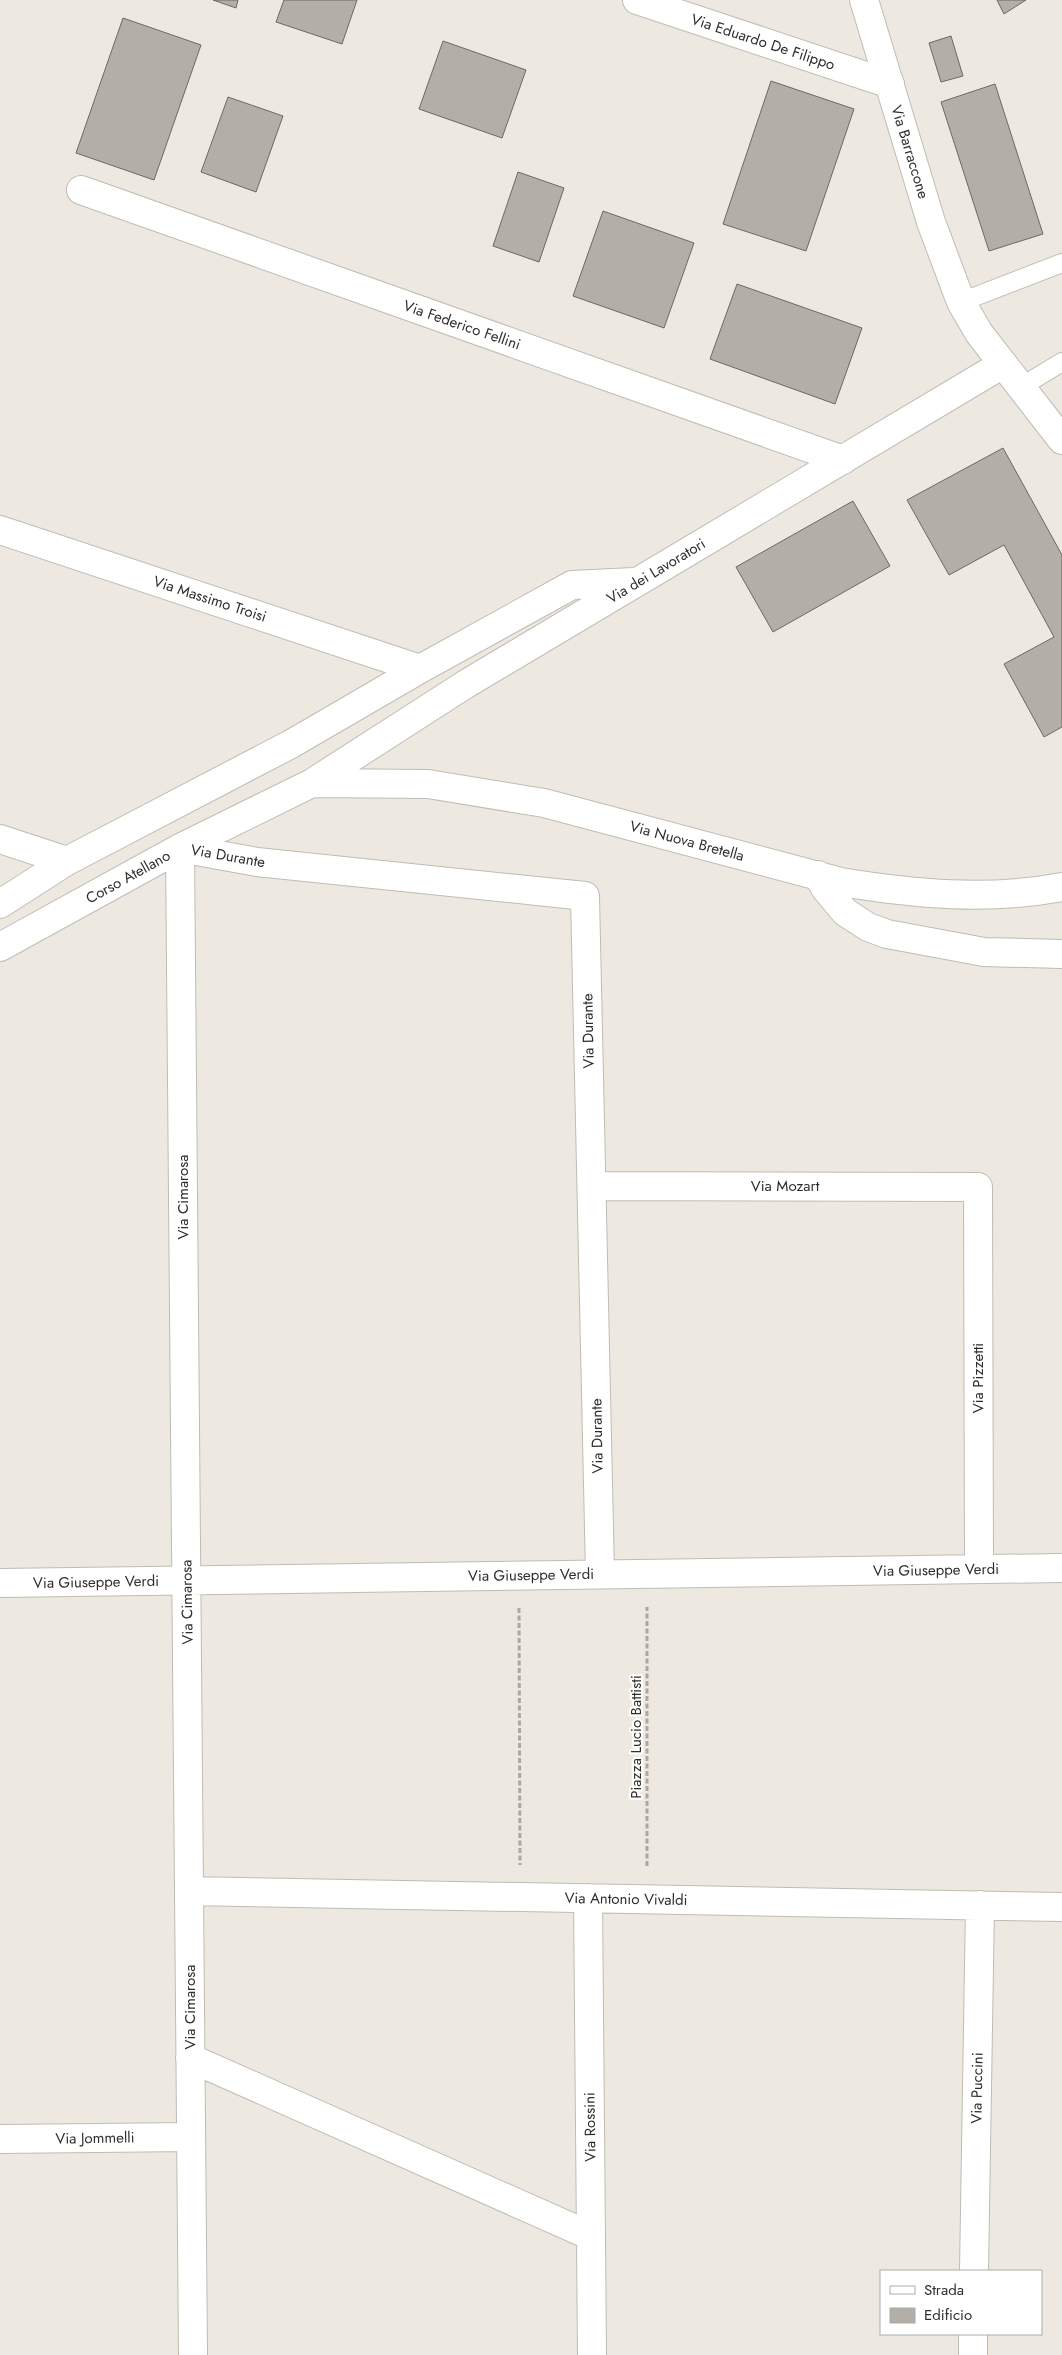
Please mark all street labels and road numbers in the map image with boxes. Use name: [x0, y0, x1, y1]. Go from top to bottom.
street label: Via Eduardo De Filippo: [688, 8, 838, 76]
street label: Via Barraccone: [885, 103, 935, 202]
street label: Via Federico Fellini: [400, 295, 524, 355]
street label: Via dei Lavoratori: [602, 533, 710, 609]
street label: Via Massimo Troisi: [150, 570, 270, 628]
street label: Via Nuova Bretella: [627, 815, 747, 867]
street label: Via Durante: [189, 839, 267, 873]
street label: Corso Atellano: [82, 845, 174, 909]
street label: Via Durante: [576, 993, 600, 1069]
street label: Via Cimarosa: [172, 1155, 194, 1239]
street label: Via Mozart: [751, 1175, 820, 1197]
street label: Via Pizzetti: [967, 1343, 989, 1413]
street label: Via Durante: [585, 1398, 609, 1474]
street label: Via Giuseppe Verdi: [873, 1558, 999, 1582]
street label: Via Cimarosa: [175, 1559, 199, 1645]
street label: Via Giuseppe Verdi: [468, 1563, 594, 1587]
street label: Via Giuseppe Verdi: [33, 1570, 159, 1594]
street label: Piazza Lucio Battisti: [625, 1675, 647, 1799]
street label: Via Antonio Vivaldi: [564, 1887, 688, 1911]
street label: Via Cimarosa: [179, 1965, 201, 2049]
street label: Via Puccini: [965, 2052, 989, 2124]
street label: Via Rossini: [578, 2092, 602, 2162]
street label: Via Jommelli: [55, 2126, 135, 2150]

